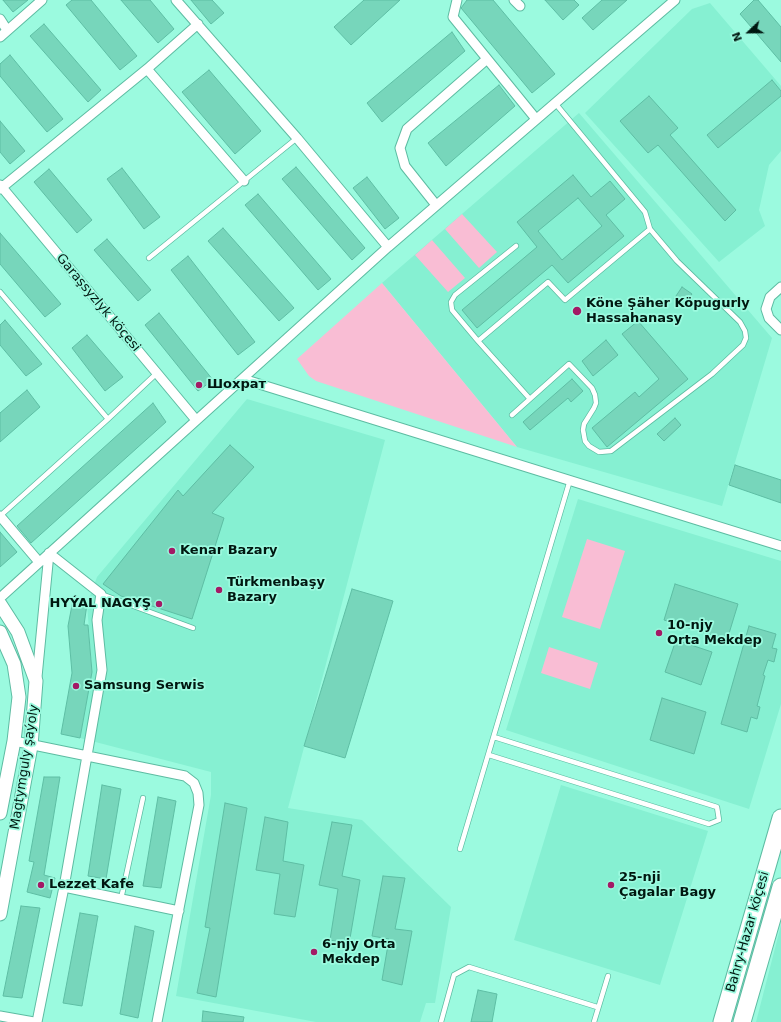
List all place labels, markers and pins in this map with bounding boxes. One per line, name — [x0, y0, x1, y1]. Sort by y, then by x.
place label: Köne Şäher Köpugurly Hassahanasy — [586, 296, 750, 327]
marker: Köne Şäher Köpugurly Hassahanasy — [571, 305, 583, 317]
place label: Шохрат — [207, 377, 266, 393]
marker: Шохрат — [194, 380, 204, 390]
place label: Kenar Bazary — [180, 543, 278, 559]
marker: Kenar Bazary — [167, 546, 177, 556]
place label: Türkmenbaşy Bazary — [227, 575, 325, 606]
marker: Türkmenbaşy Bazary — [214, 585, 224, 595]
place label: HYÝAL NAGYŞ — [50, 596, 151, 612]
marker: HYÝAL NAGYŞ — [154, 599, 164, 609]
place label: 10-njy Orta Mekdep — [667, 618, 762, 649]
marker: 10-njy Orta Mekdep — [654, 628, 664, 638]
place label: Samsung Serwis — [84, 678, 205, 694]
marker: Samsung Serwis — [71, 681, 81, 691]
place label: 25-nji Çagalar Bagy — [619, 870, 716, 901]
place label: Lezzet Kafe — [49, 877, 134, 893]
marker: Lezzet Kafe — [36, 880, 46, 890]
marker: 25-nji Çagalar Bagy — [606, 880, 616, 890]
place label: 6-njy Orta Mekdep — [322, 937, 396, 968]
marker: 6-njy Orta Mekdep — [309, 947, 319, 957]

